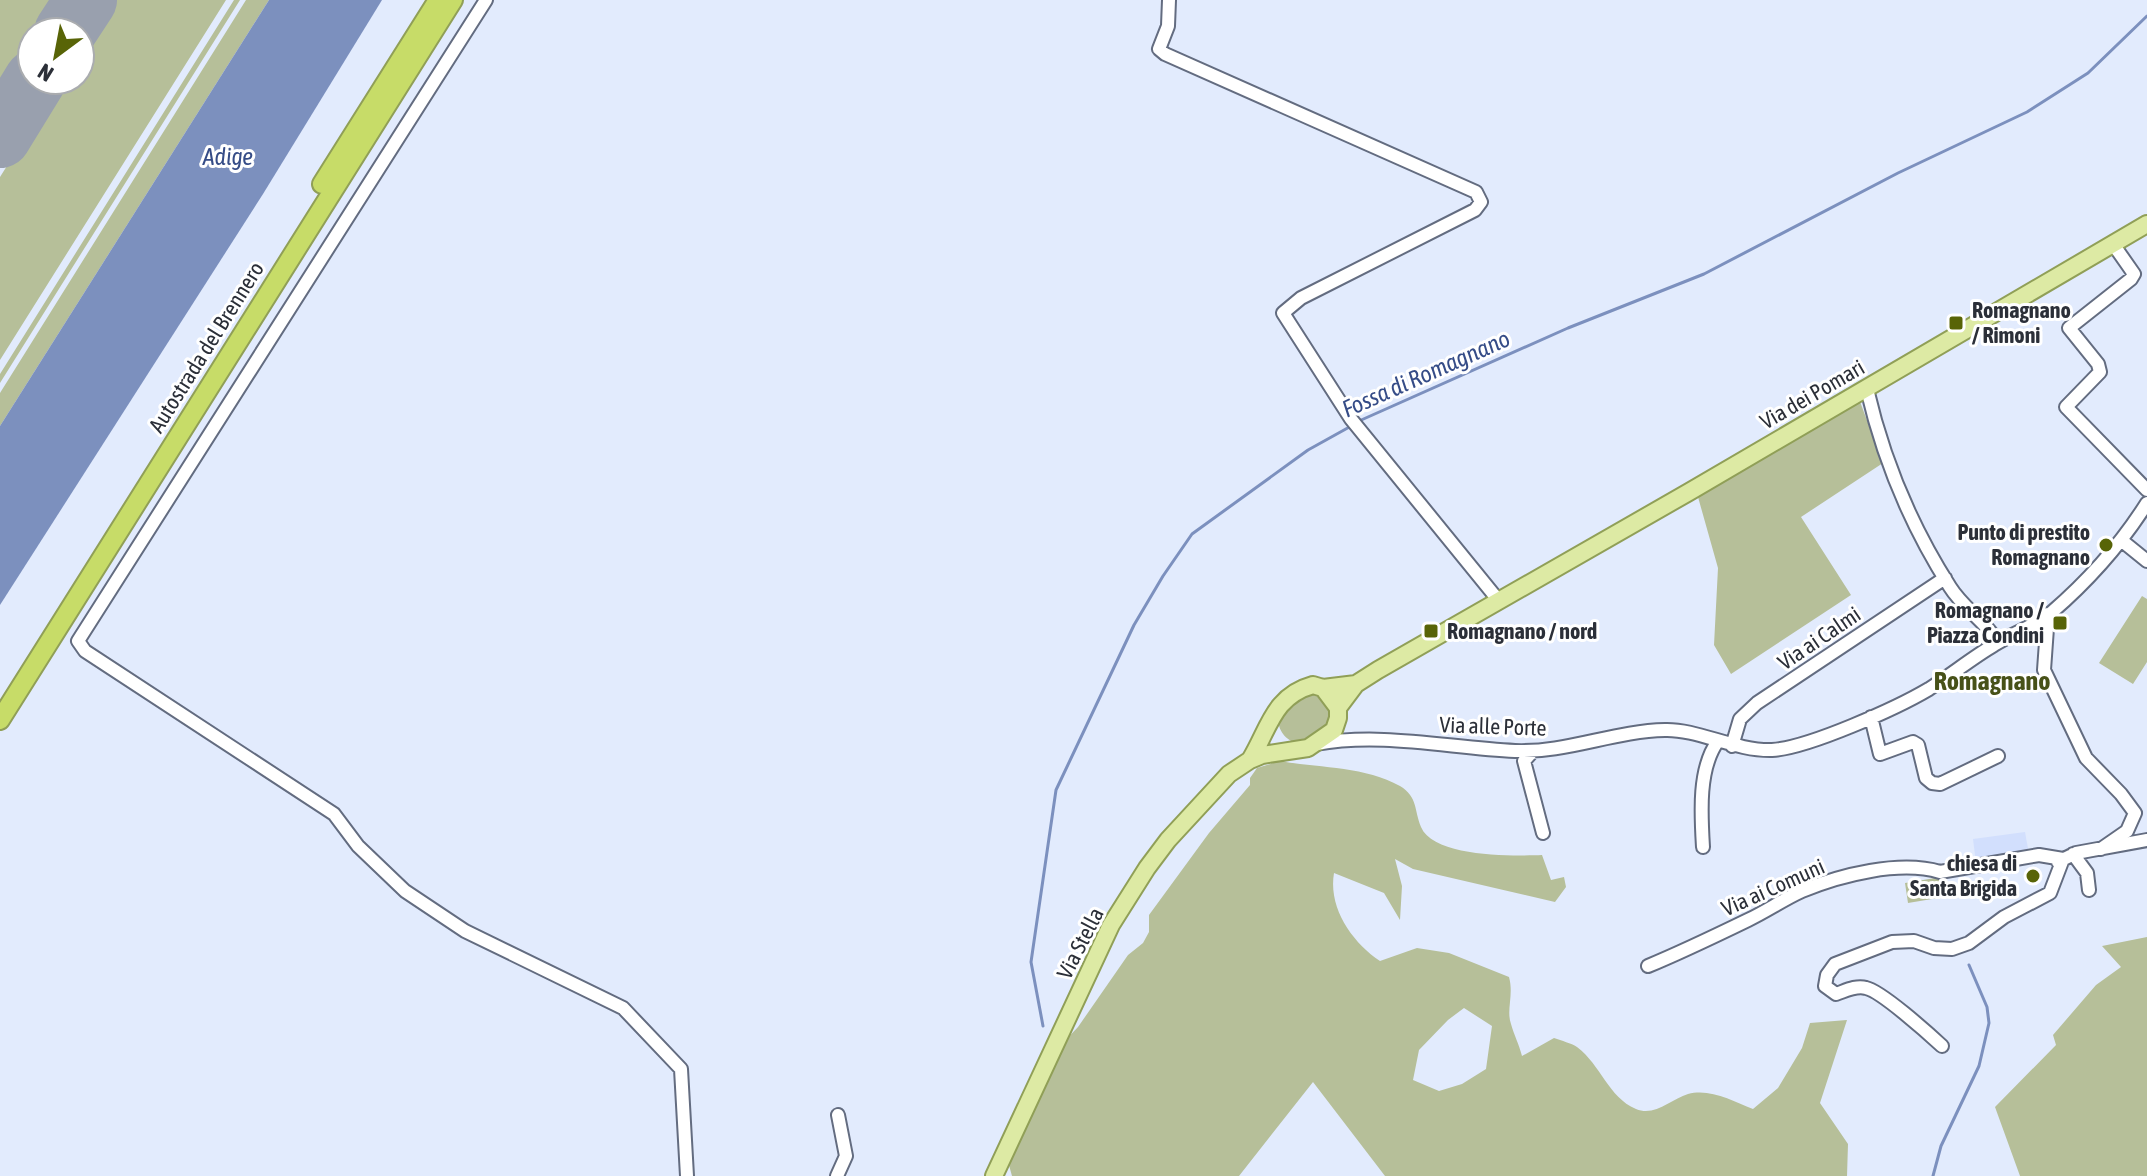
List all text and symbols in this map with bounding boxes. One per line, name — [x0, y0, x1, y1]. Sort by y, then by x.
north arrow — [16, 16, 96, 96]
text: N — [33, 58, 58, 87]
water label: Adige — [202, 143, 253, 170]
street label: Autostrada del Brennero — [143, 257, 269, 437]
place label: Romagnano / Rimoni — [1972, 297, 2071, 348]
marker: Romagnano / Rimoni — [1947, 314, 1965, 332]
water label: Fossa di Romagnano — [1338, 324, 1514, 423]
street label: Via dei Pomari — [1755, 354, 1869, 434]
place label: Punto di prestito Romagnano — [1957, 519, 2090, 570]
marker: Punto di prestito Romagnano — [2097, 536, 2115, 554]
place label: Romagnano / Piazza Condini — [1927, 597, 2045, 648]
street label: Via ai Calmi — [1773, 601, 1865, 675]
marker: Romagnano / Piazza Condini — [2051, 614, 2069, 632]
place label: Romagnano / nord — [1447, 618, 1597, 644]
marker: Romagnano / nord — [1422, 622, 1440, 640]
district label: Romagnano — [1934, 666, 2050, 696]
street label: Via alle Porte — [1439, 711, 1547, 741]
place label: chiesa di Santa Brigida — [1910, 850, 2017, 901]
street label: Via ai Comuni — [1718, 853, 1828, 921]
marker: chiesa di Santa Brigida — [2024, 867, 2042, 885]
street label: Via Stella — [1051, 903, 1109, 983]

